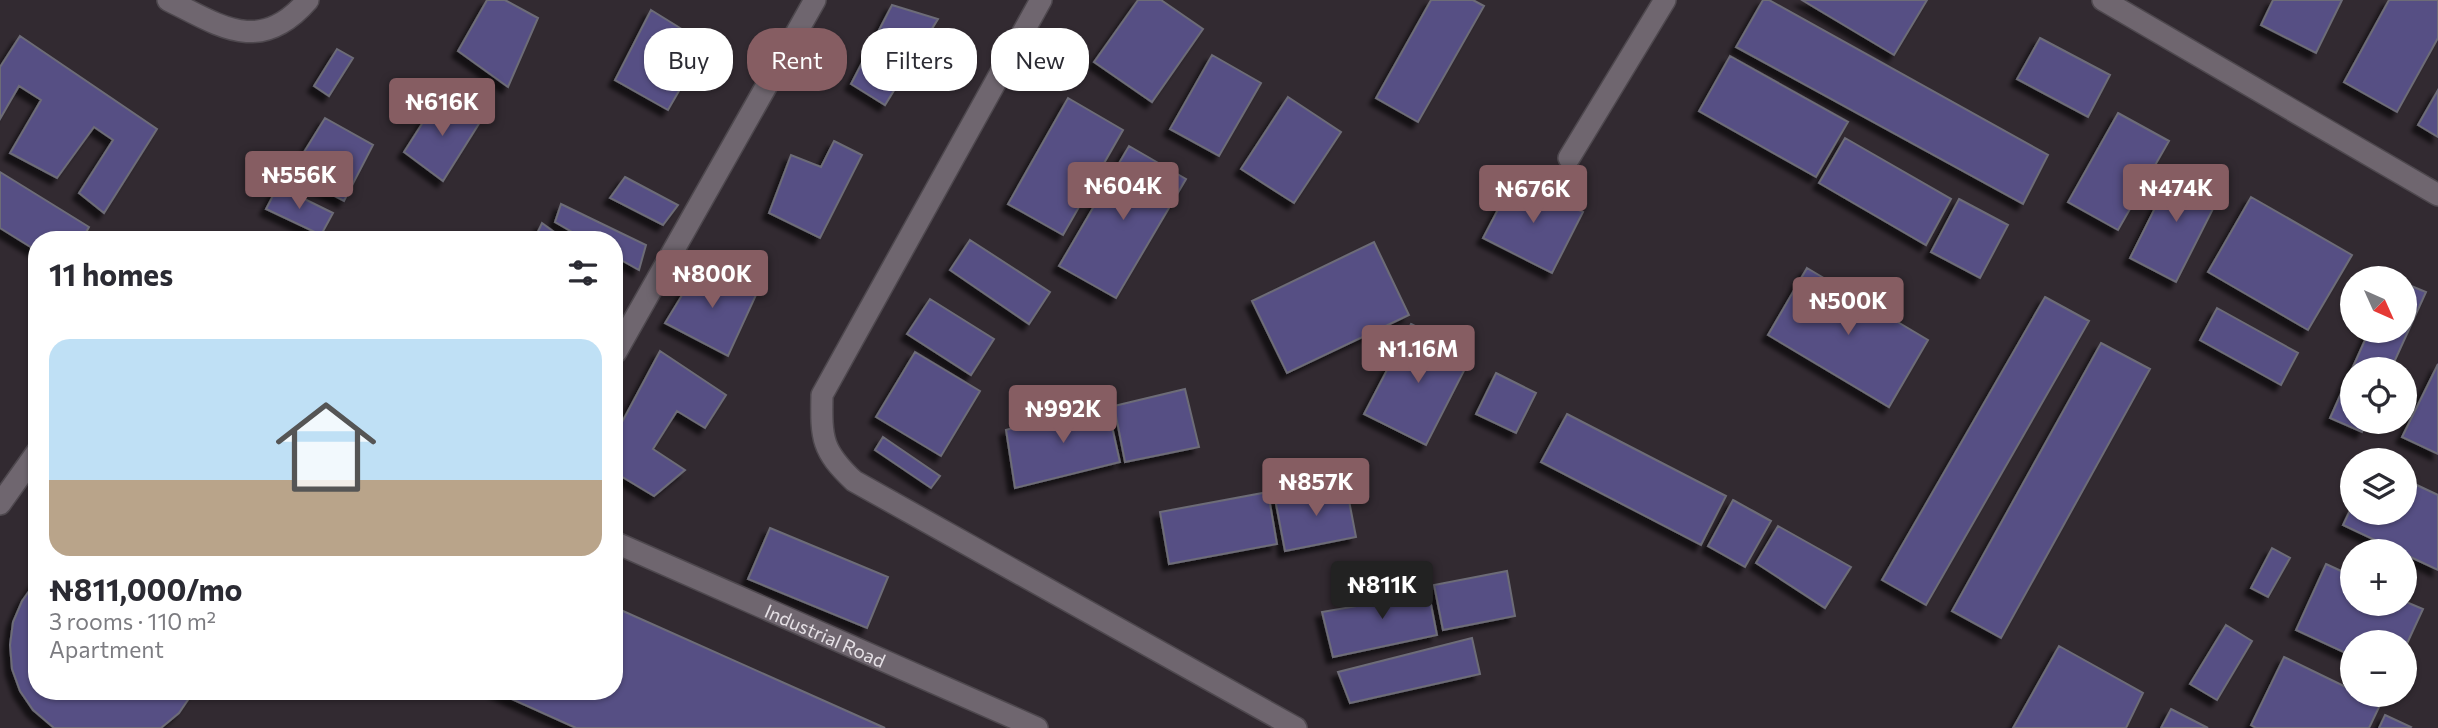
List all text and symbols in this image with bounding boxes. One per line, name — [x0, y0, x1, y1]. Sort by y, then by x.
chip: Buy — [644, 28, 733, 91]
chip: Rent — [747, 28, 847, 91]
chip: Filters — [861, 28, 977, 91]
chip: New — [991, 28, 1089, 91]
pin: ₦616K — [393, 78, 491, 138]
text: ₦616K — [405, 87, 479, 115]
pin: ₦556K — [250, 152, 348, 211]
text: ₦556K — [261, 160, 337, 188]
pin: ₦604K — [1074, 162, 1172, 222]
pin: ₦474K — [2127, 164, 2225, 224]
pin: ₦676K — [1484, 166, 1582, 225]
text: ₦604K — [1084, 171, 1162, 199]
text: ₦474K — [2139, 173, 2213, 201]
text: ₦676K — [1495, 174, 1571, 202]
pin: ₦800K — [663, 250, 761, 310]
icon: filters — [564, 254, 602, 292]
text: 11 homes — [49, 255, 173, 292]
text: ₦800K — [672, 259, 752, 287]
north arrow — [2340, 266, 2417, 343]
map controls — [2340, 266, 2417, 707]
pin: ₦500K — [1799, 278, 1897, 337]
text: ₦500K — [1809, 286, 1887, 314]
pin: ₦1.16M — [1361, 326, 1475, 385]
text: ₦1.16M — [1378, 334, 1458, 362]
button: locate — [2340, 357, 2417, 434]
icon: home — [263, 384, 389, 510]
pin: ₦992K — [1014, 386, 1112, 445]
text: ₦992K — [1025, 394, 1101, 422]
button: layers — [2340, 448, 2417, 525]
pin: ₦857K — [1267, 458, 1365, 518]
text: ₦857K — [1278, 467, 1354, 495]
button: + — [2340, 539, 2417, 616]
pin: ₦811K — [1333, 562, 1431, 621]
text: ₦811,000/mo — [49, 570, 243, 607]
text: ₦811K — [1347, 570, 1417, 598]
street label: Industrial Road — [762, 598, 889, 672]
text: 3 rooms · 110 m² — [49, 607, 216, 635]
button: − — [2340, 630, 2417, 707]
text: Apartment — [49, 635, 164, 663]

